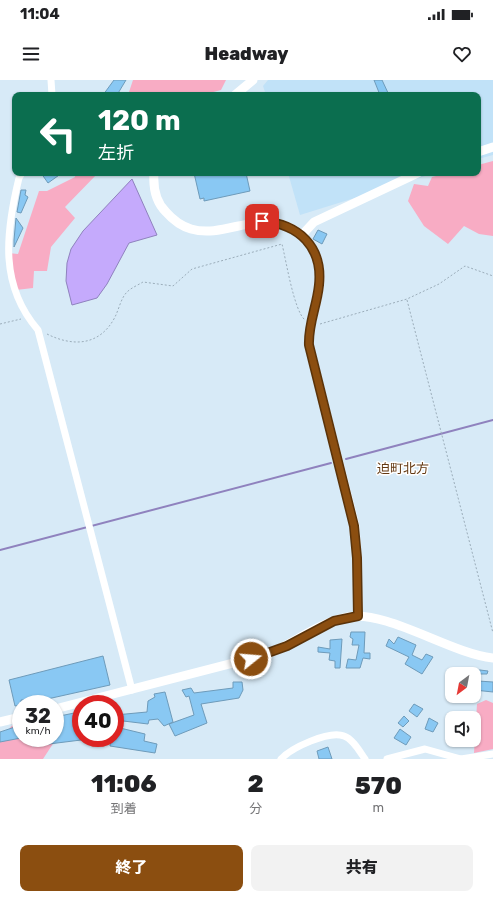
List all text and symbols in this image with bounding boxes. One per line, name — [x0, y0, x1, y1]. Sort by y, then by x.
text: 11:04 — [20, 5, 60, 23]
icon: menu — [20, 43, 42, 65]
text: Headway — [205, 43, 288, 65]
icon: heart — [451, 43, 473, 65]
text: 120 m — [98, 104, 181, 137]
icon: left — [32, 108, 84, 160]
text: 左折 — [98, 142, 134, 164]
pin — [245, 204, 279, 238]
icon: arrive — [251, 210, 273, 232]
district label: 迫町北方 — [377, 461, 429, 476]
position arrow — [230, 638, 272, 680]
north arrow — [445, 667, 481, 703]
map controls — [445, 667, 481, 747]
speed limit sign: 40 — [72, 695, 124, 747]
text: 32 — [25, 704, 51, 728]
button: sound — [445, 711, 481, 747]
text: km/h — [26, 725, 50, 737]
text: 11:06 — [91, 770, 157, 798]
text: 2 — [248, 770, 264, 798]
text: 570 — [355, 772, 402, 800]
text: m — [373, 800, 384, 815]
text: 到着 — [111, 801, 137, 816]
text: 分 — [249, 801, 262, 816]
button: 終了 — [20, 845, 243, 891]
button: 共有 — [251, 845, 473, 891]

